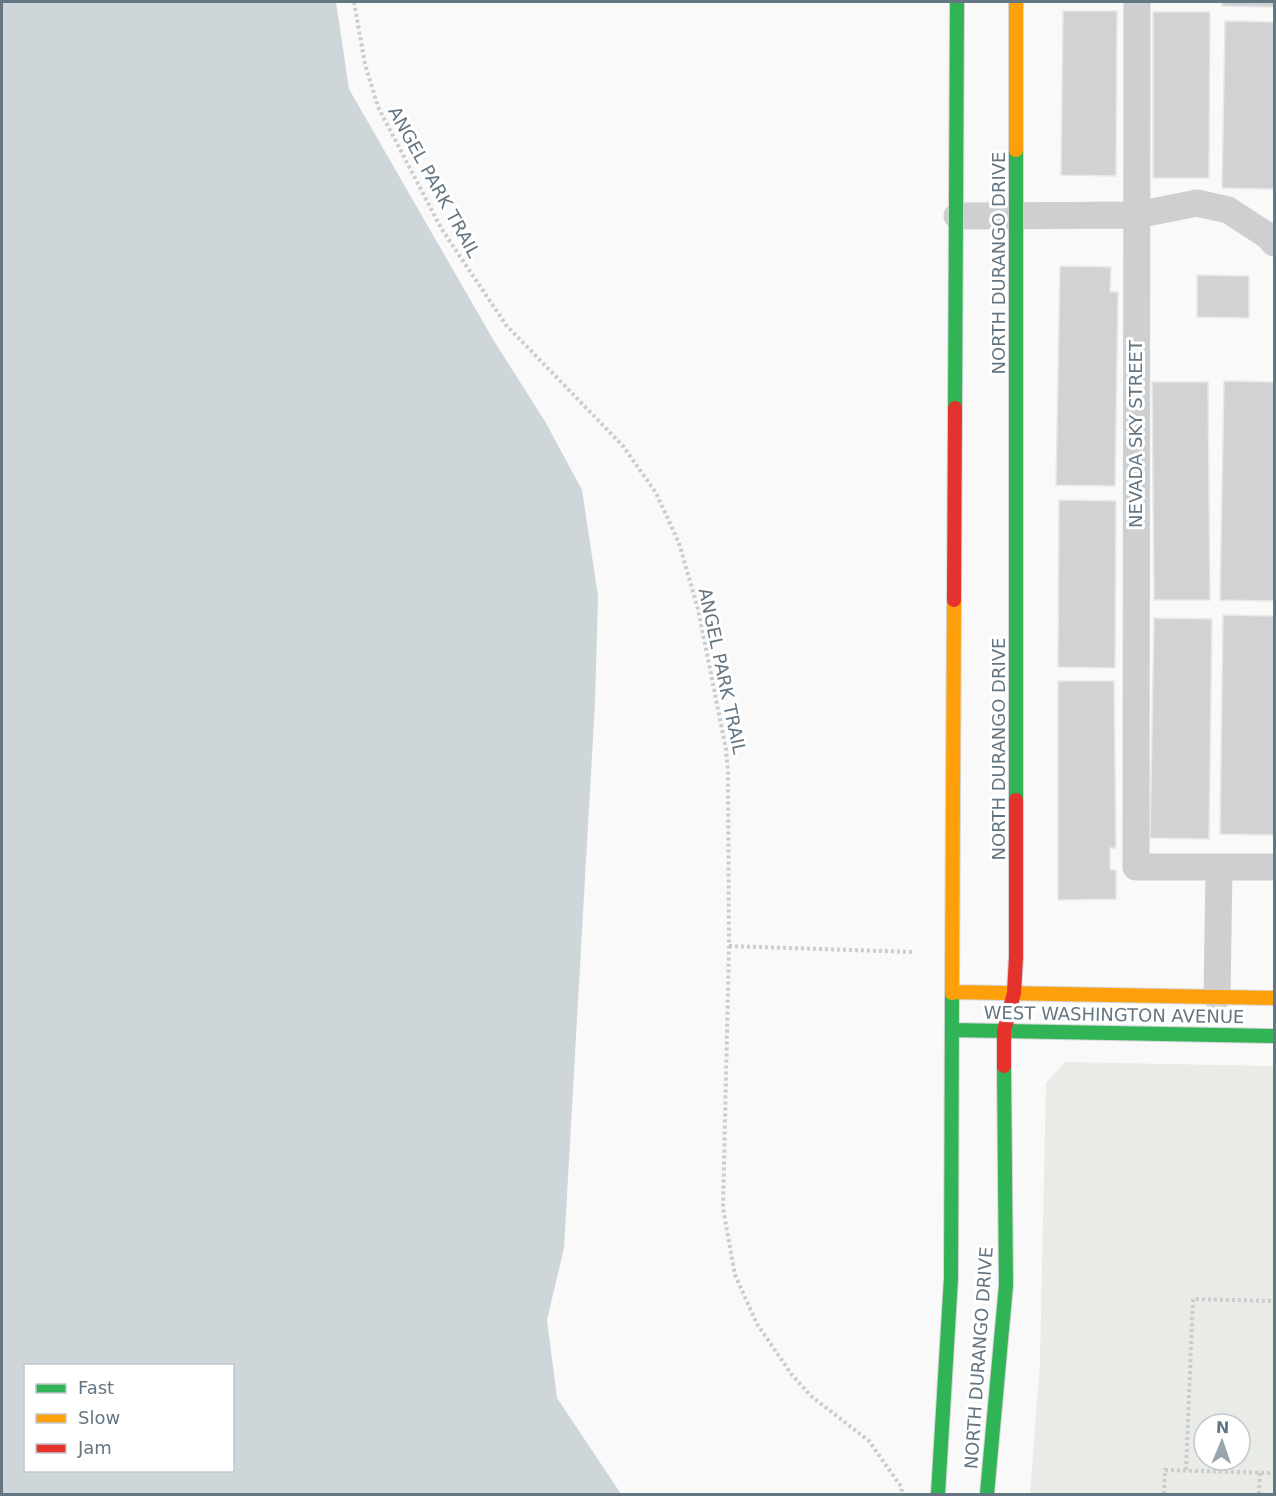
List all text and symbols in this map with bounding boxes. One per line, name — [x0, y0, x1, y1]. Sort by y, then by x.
street label: ANGEL PARK TRAIL — [384, 103, 485, 261]
street label: NORTH DURANGO DRIVE — [988, 152, 1009, 374]
street label: NEVADA SKY STREET — [1125, 339, 1146, 528]
street label: ANGEL PARK TRAIL — [695, 586, 750, 756]
street label: NORTH DURANGO DRIVE — [988, 638, 1009, 860]
street label: WEST WASHINGTON AVENUE — [983, 1002, 1245, 1027]
street label: NORTH DURANGO DRIVE — [960, 1246, 997, 1470]
legend — [24, 1364, 234, 1472]
text: Fast — [78, 1377, 114, 1398]
text: Slow — [78, 1407, 120, 1428]
north arrow — [1192, 1412, 1252, 1472]
text: N — [1215, 1418, 1230, 1437]
text: Jam — [77, 1437, 112, 1458]

